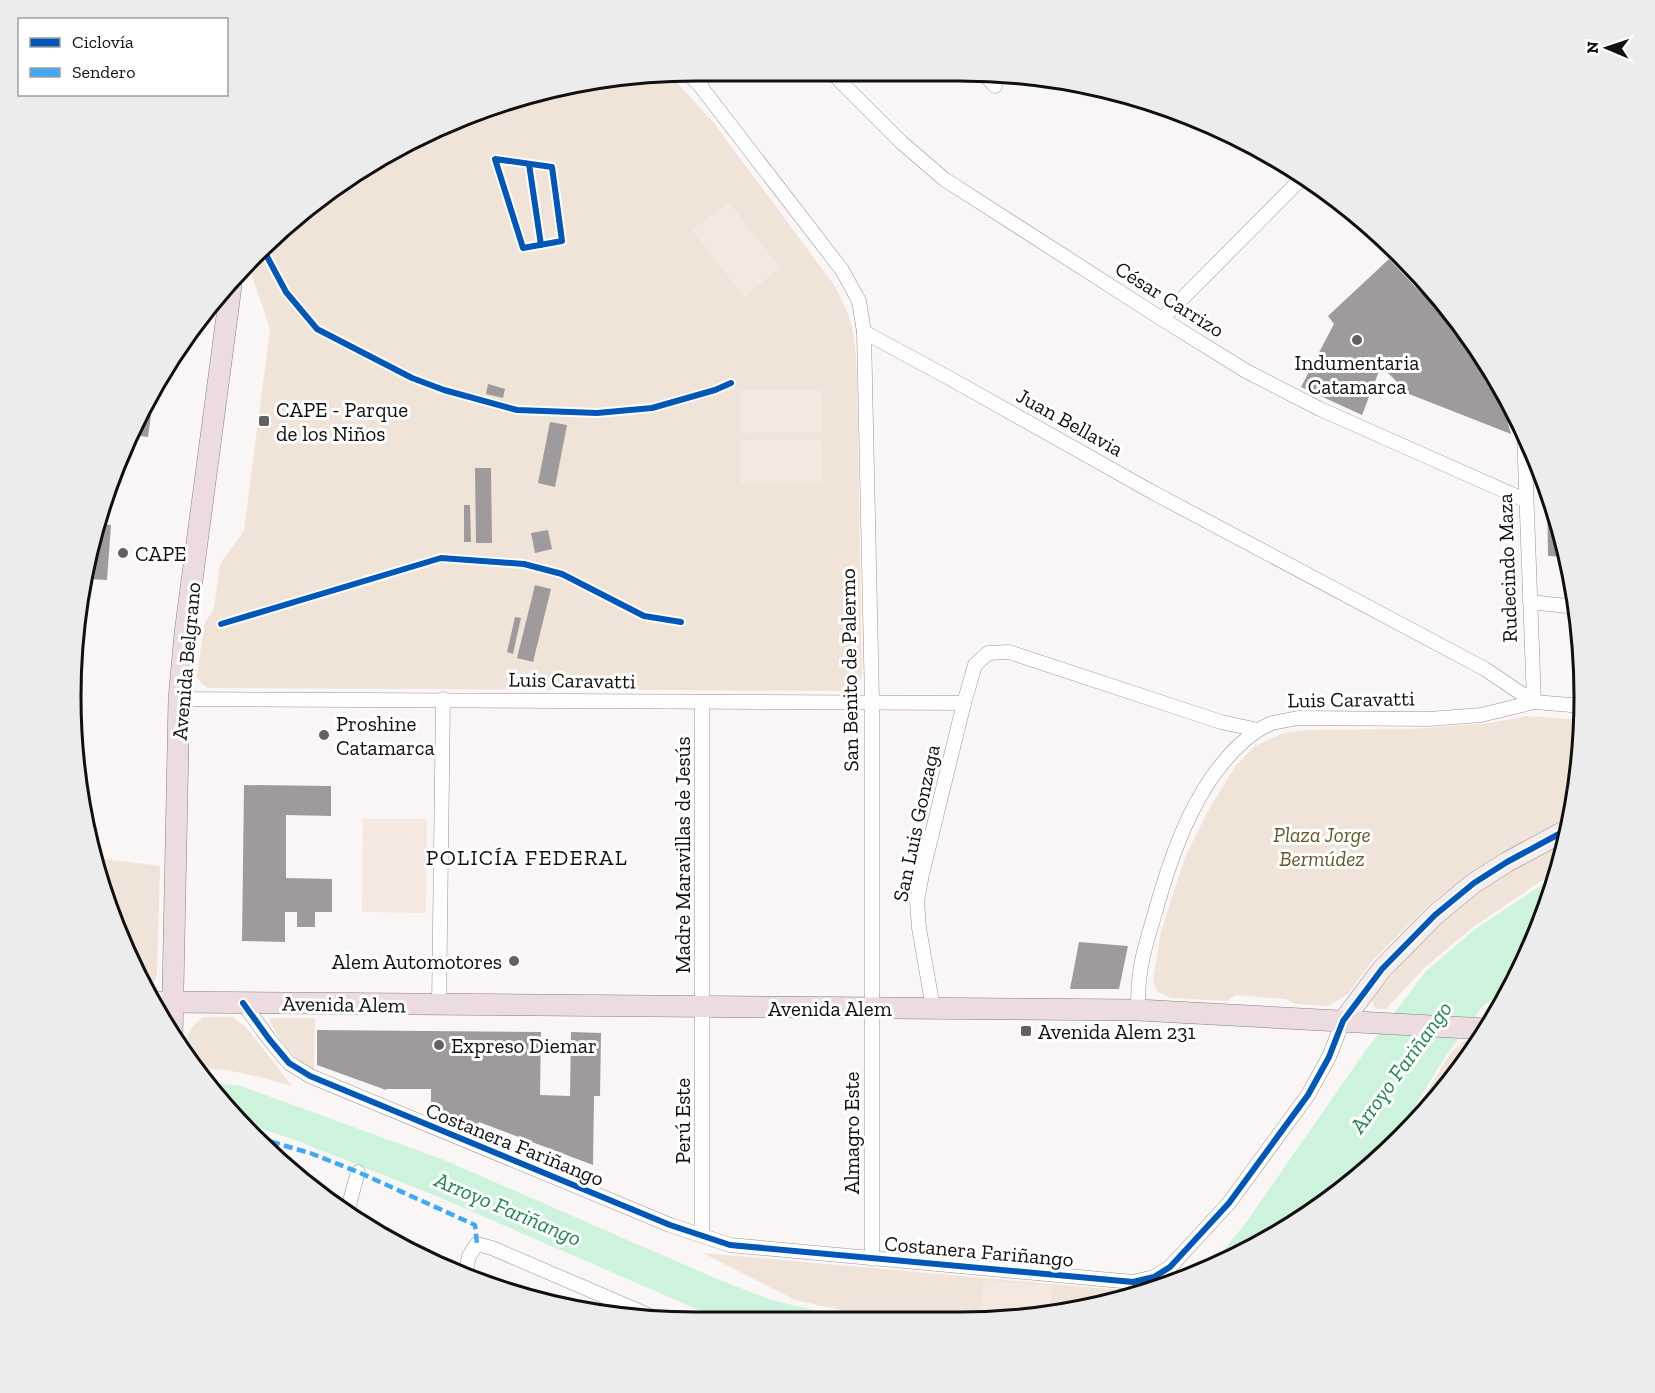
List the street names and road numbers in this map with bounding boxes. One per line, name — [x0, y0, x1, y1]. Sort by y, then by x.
street label: César Carrizo — [1111, 256, 1229, 342]
street label: Juan Bellavia — [1012, 382, 1128, 462]
street label: Rudecindo Maza — [1492, 493, 1522, 643]
street label: San Benito de Palermo — [835, 568, 863, 772]
street label: Avenida Belgrano — [167, 581, 205, 741]
street label: Luis Caravatti — [508, 666, 636, 694]
street label: Luis Caravatti — [1287, 685, 1415, 713]
street label: Madre Maravillas de Jesús — [670, 736, 695, 974]
street label: San Luis Gonzaga — [887, 742, 945, 904]
street label: Avenida Alem — [282, 990, 406, 1018]
street label: Avenida Alem — [768, 996, 892, 1021]
street label: Almagro Este — [839, 1072, 864, 1194]
street label: Perú Este — [670, 1078, 695, 1164]
street label: Costanera Fariñango — [422, 1097, 608, 1191]
street label: Costanera Fariñango — [883, 1230, 1075, 1272]

